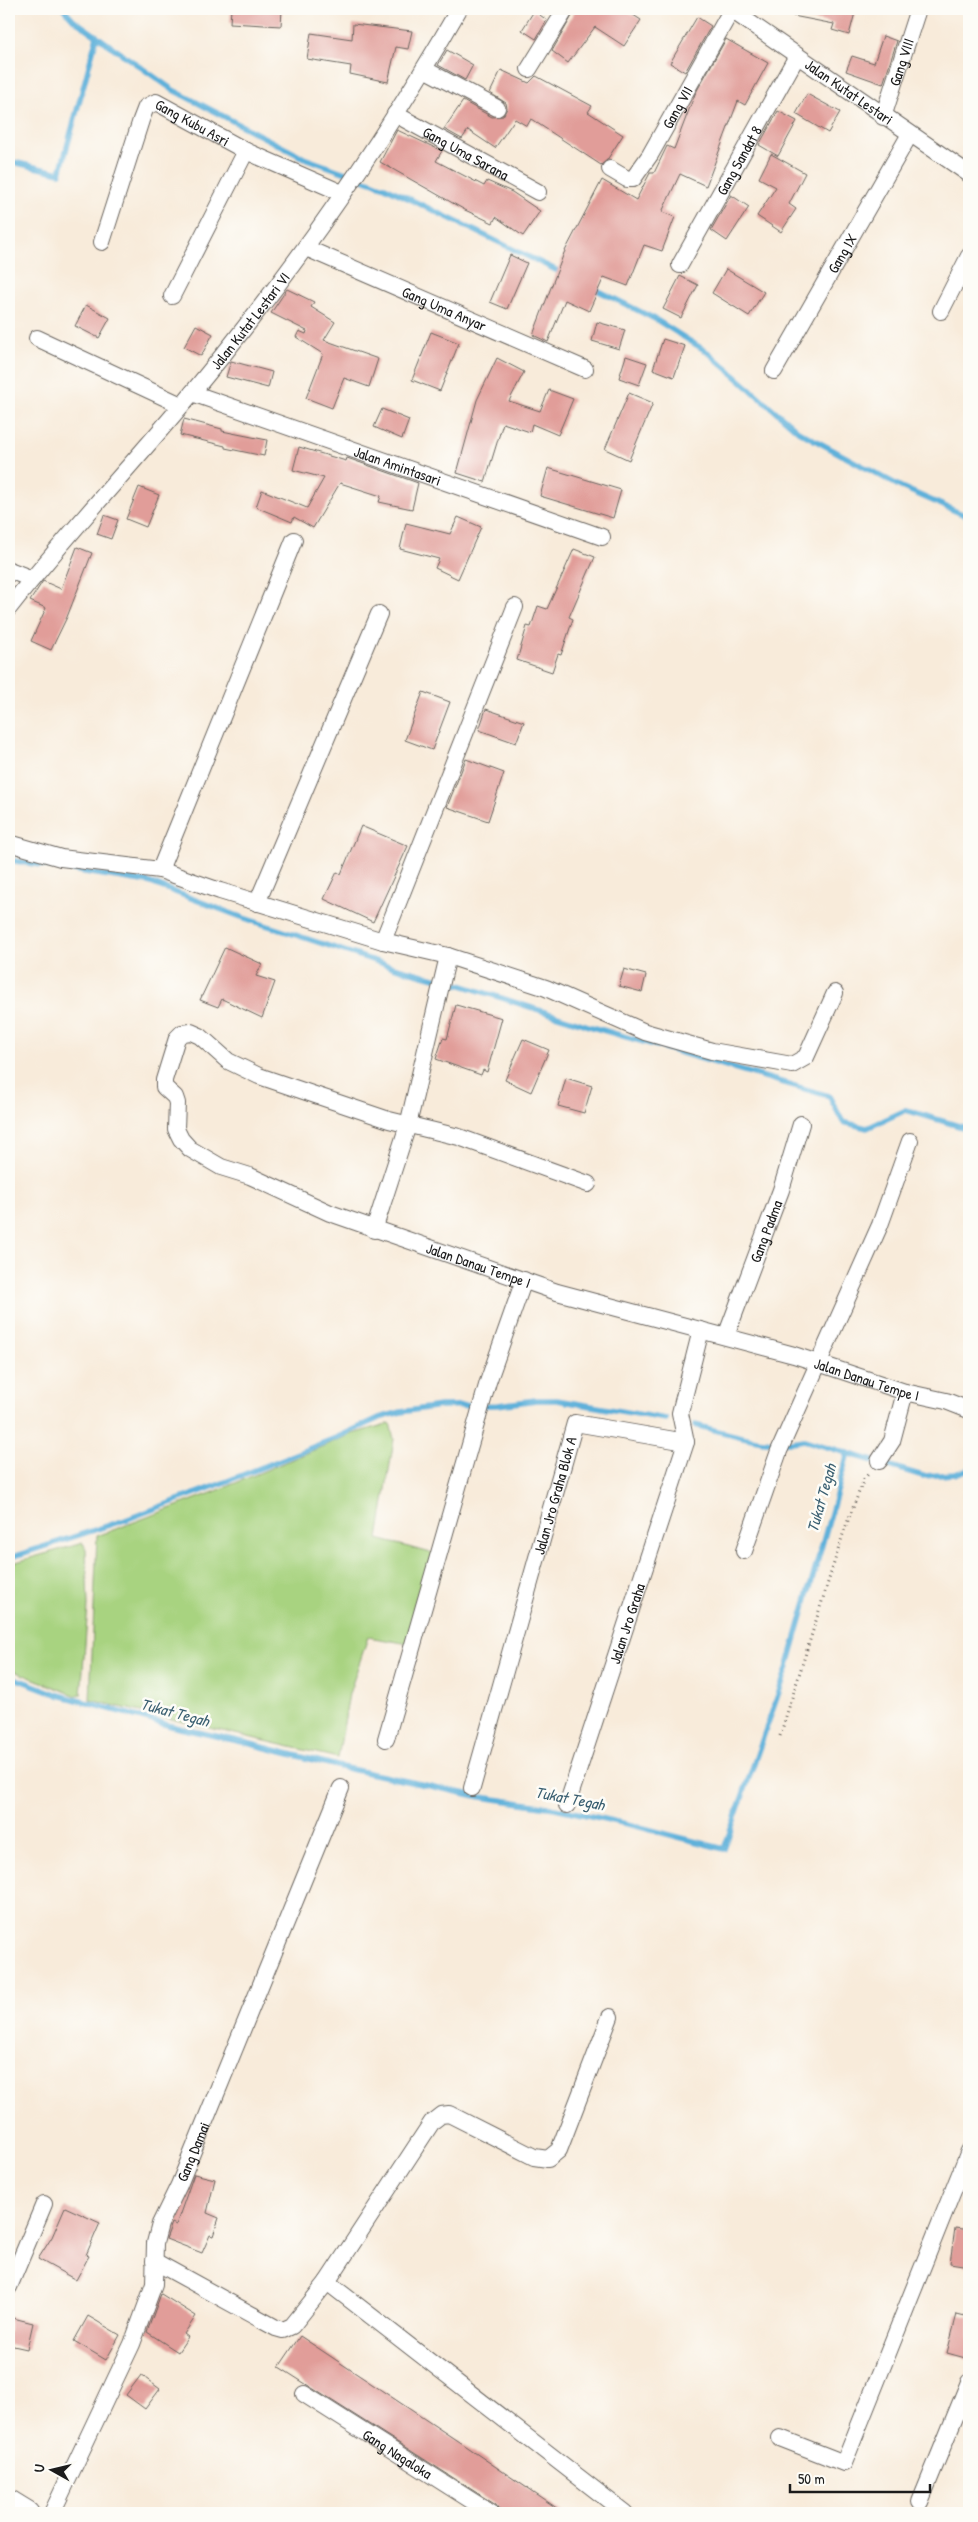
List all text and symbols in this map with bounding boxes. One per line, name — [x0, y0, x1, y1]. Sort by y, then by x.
street label: Gang VIII — [883, 35, 918, 88]
street label: Jalan Kutat Lestari — [801, 54, 898, 129]
street label: Gang VII — [657, 82, 697, 132]
street label: Gang Kubu Asri — [152, 93, 234, 151]
street label: Gang Uma Sarana — [419, 121, 513, 185]
street label: Gang Sandat 8 — [711, 122, 766, 199]
street label: Gang IX — [822, 229, 861, 277]
street label: Jalan Kutat Lestari VI — [205, 268, 294, 374]
street label: Gang Uma Anyar — [399, 281, 490, 336]
street label: Jalan Amintasari — [351, 440, 444, 490]
street label: Gang Padma — [744, 1197, 787, 1265]
street label: Jalan Danau Tempe I — [423, 1237, 534, 1293]
street label: Jalan Danau Tempe I — [812, 1352, 921, 1405]
street label: Jalan Jro Graha Blok A — [528, 1433, 581, 1557]
water label: Tukat Tegah — [801, 1460, 842, 1535]
street label: Jalan Jro Graha — [604, 1580, 650, 1666]
water label: Tukat Tegah — [138, 1692, 213, 1732]
water label: Tukat Tegah — [534, 1781, 608, 1816]
street label: Gang Damai — [171, 2119, 214, 2185]
street label: Gang Nagaloka — [359, 2424, 437, 2484]
north arrow — [28, 2444, 78, 2494]
scale bar — [790, 2462, 930, 2494]
text: U — [29, 2463, 49, 2473]
text: 50 m — [798, 2468, 825, 2489]

